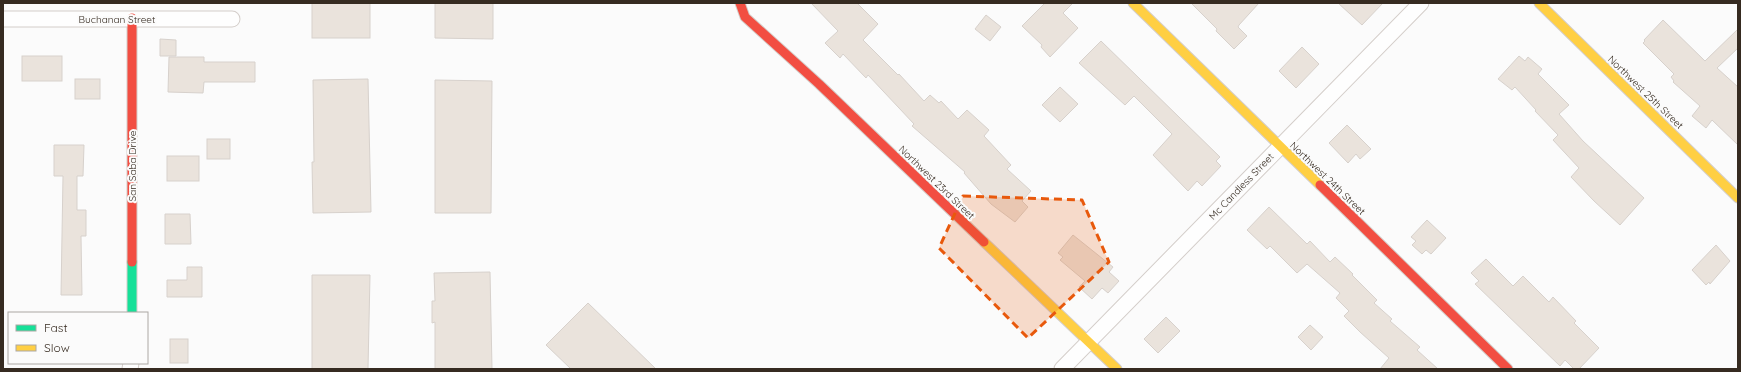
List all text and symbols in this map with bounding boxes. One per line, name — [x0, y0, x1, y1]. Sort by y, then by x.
street label: Buchanan Street — [79, 13, 156, 26]
street label: Northwest 25th Street — [1605, 53, 1687, 132]
street label: San Saba Drive — [126, 130, 139, 201]
street label: Northwest 24th Street — [1287, 139, 1369, 218]
street label: Northwest 23rd Street — [896, 143, 978, 222]
street label: Mc Candless Street — [1206, 150, 1277, 222]
legend — [8, 312, 148, 364]
text: Fast — [44, 320, 68, 335]
text: Slow — [44, 340, 70, 355]

